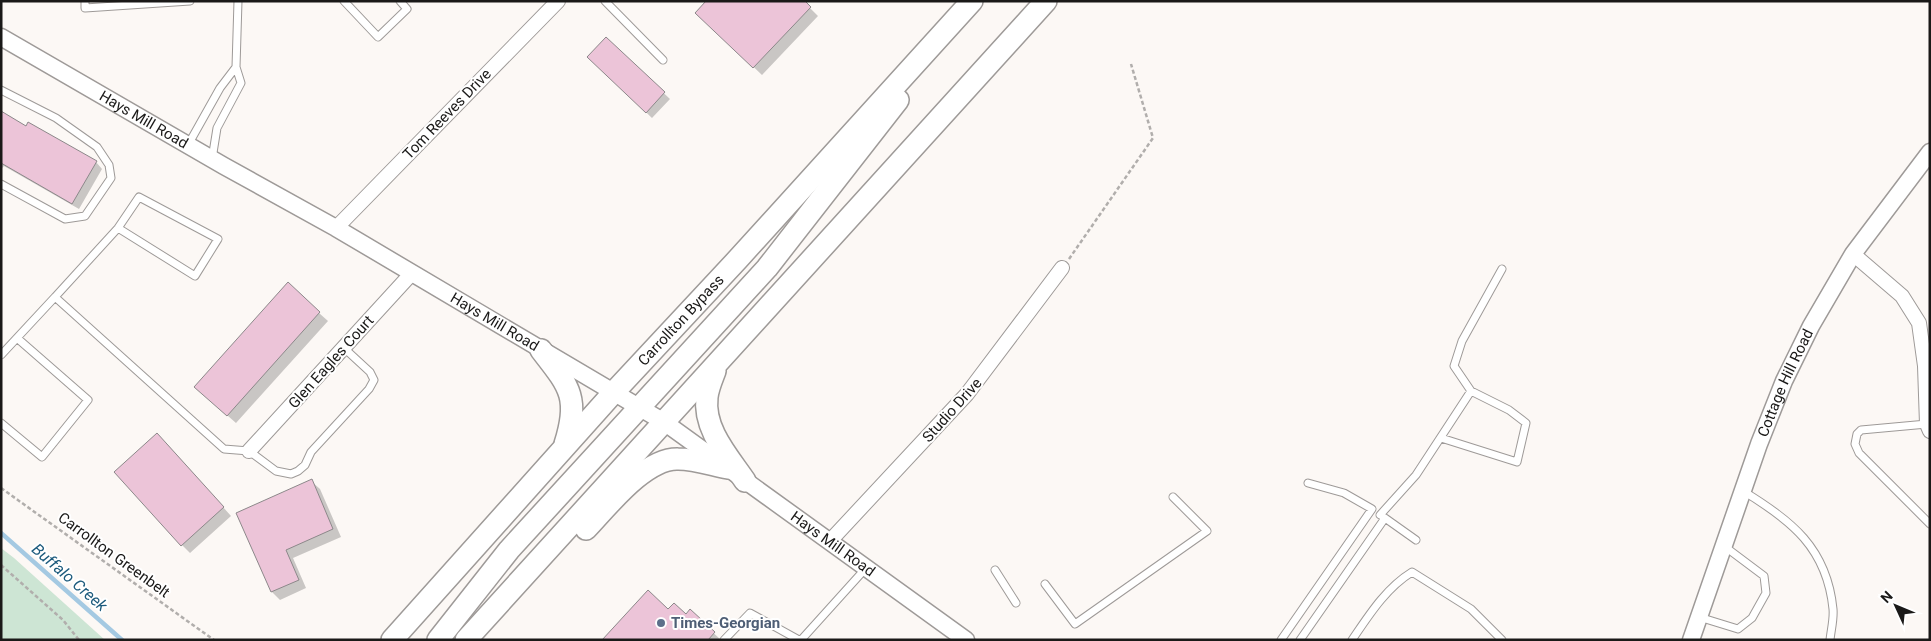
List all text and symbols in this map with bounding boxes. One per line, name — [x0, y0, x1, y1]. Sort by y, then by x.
street label: Tom Reeves Drive — [399, 65, 495, 163]
street label: Hays Mill Road — [96, 87, 191, 152]
street label: Carrollton Bypass — [634, 271, 728, 369]
street label: Hays Mill Road — [447, 289, 542, 355]
street label: Glen Eagles Court — [285, 312, 378, 412]
street label: Cottage Hill Road — [1754, 326, 1817, 440]
street label: Studio Drive — [918, 374, 986, 446]
street label: Hays Mill Road — [787, 507, 879, 580]
street label: Carrollton Greenbelt — [55, 509, 173, 602]
water label: Buffalo Creek — [28, 540, 112, 616]
north arrow — [1871, 581, 1921, 631]
text: N — [1877, 588, 1896, 606]
place label: Times-Georgian — [671, 614, 780, 632]
marker: Times-Georgian — [655, 617, 667, 629]

